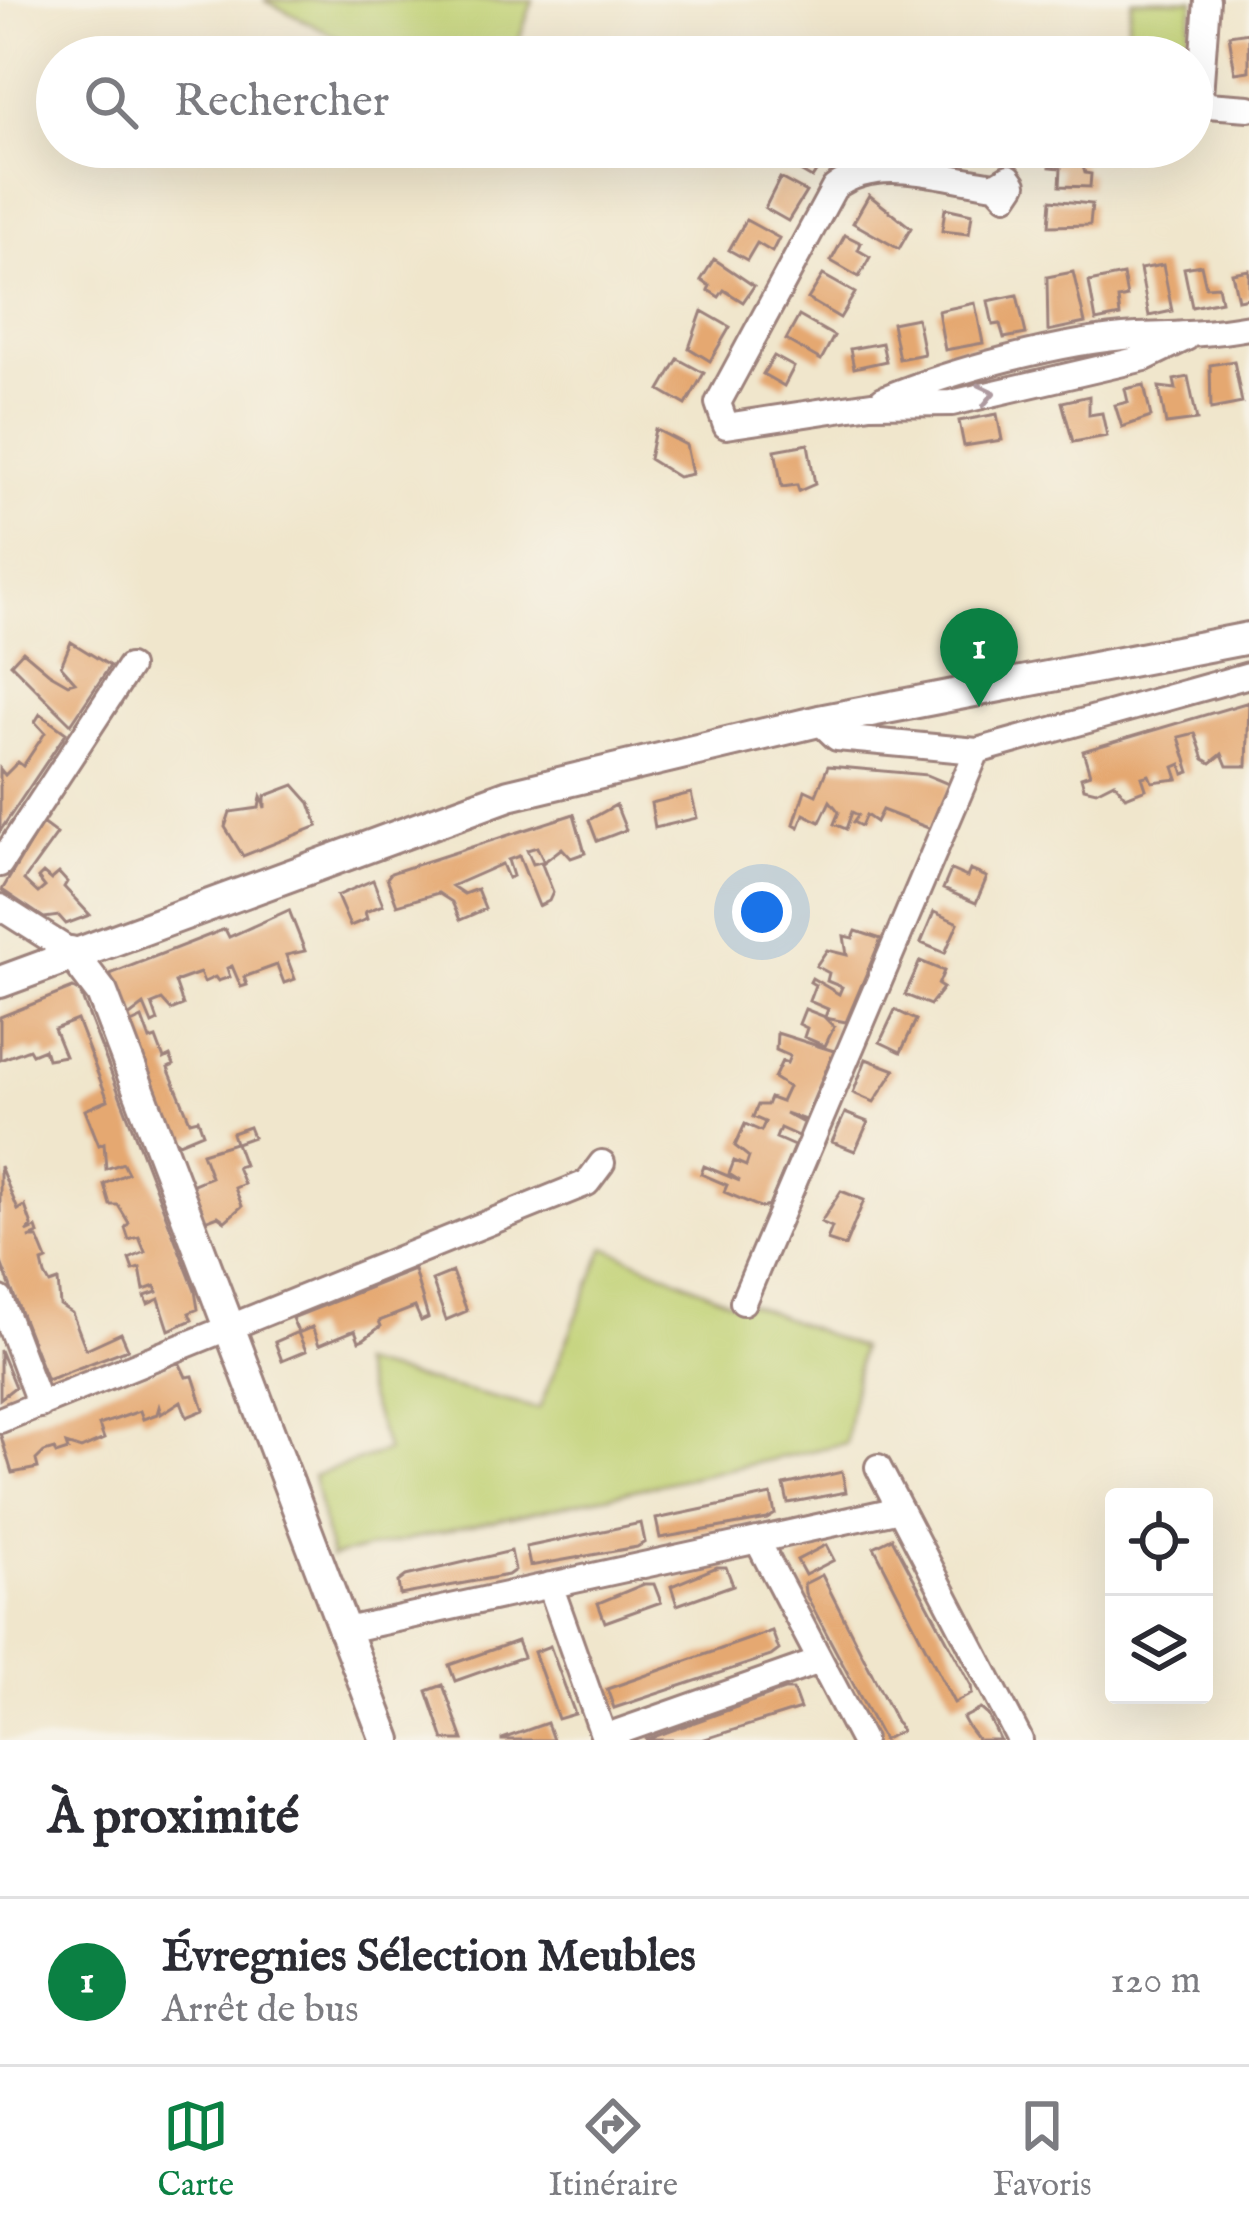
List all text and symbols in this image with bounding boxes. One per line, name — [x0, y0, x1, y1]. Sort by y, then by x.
search box — [36, 36, 1213, 168]
icon: search — [78, 69, 144, 135]
text: Rechercher — [174, 74, 389, 131]
one-way arrow — [976, 383, 997, 408]
pin: 1 — [940, 608, 1018, 707]
your location — [732, 882, 792, 942]
map controls — [1105, 1488, 1213, 1704]
button: locate — [1105, 1488, 1213, 1596]
button: layers — [1105, 1596, 1213, 1704]
text: À proximité — [48, 1786, 299, 1851]
text: Évregnies Sélection Meubles — [162, 1929, 696, 1986]
text: 1 — [80, 1957, 94, 2006]
text: 120 m — [1110, 1957, 1201, 2006]
text: Arrêt de bus — [162, 1986, 359, 2035]
tab: Carte — [157, 2093, 234, 2207]
tab: Itinéraire — [549, 2093, 678, 2207]
tab: Favoris — [993, 2093, 1092, 2207]

